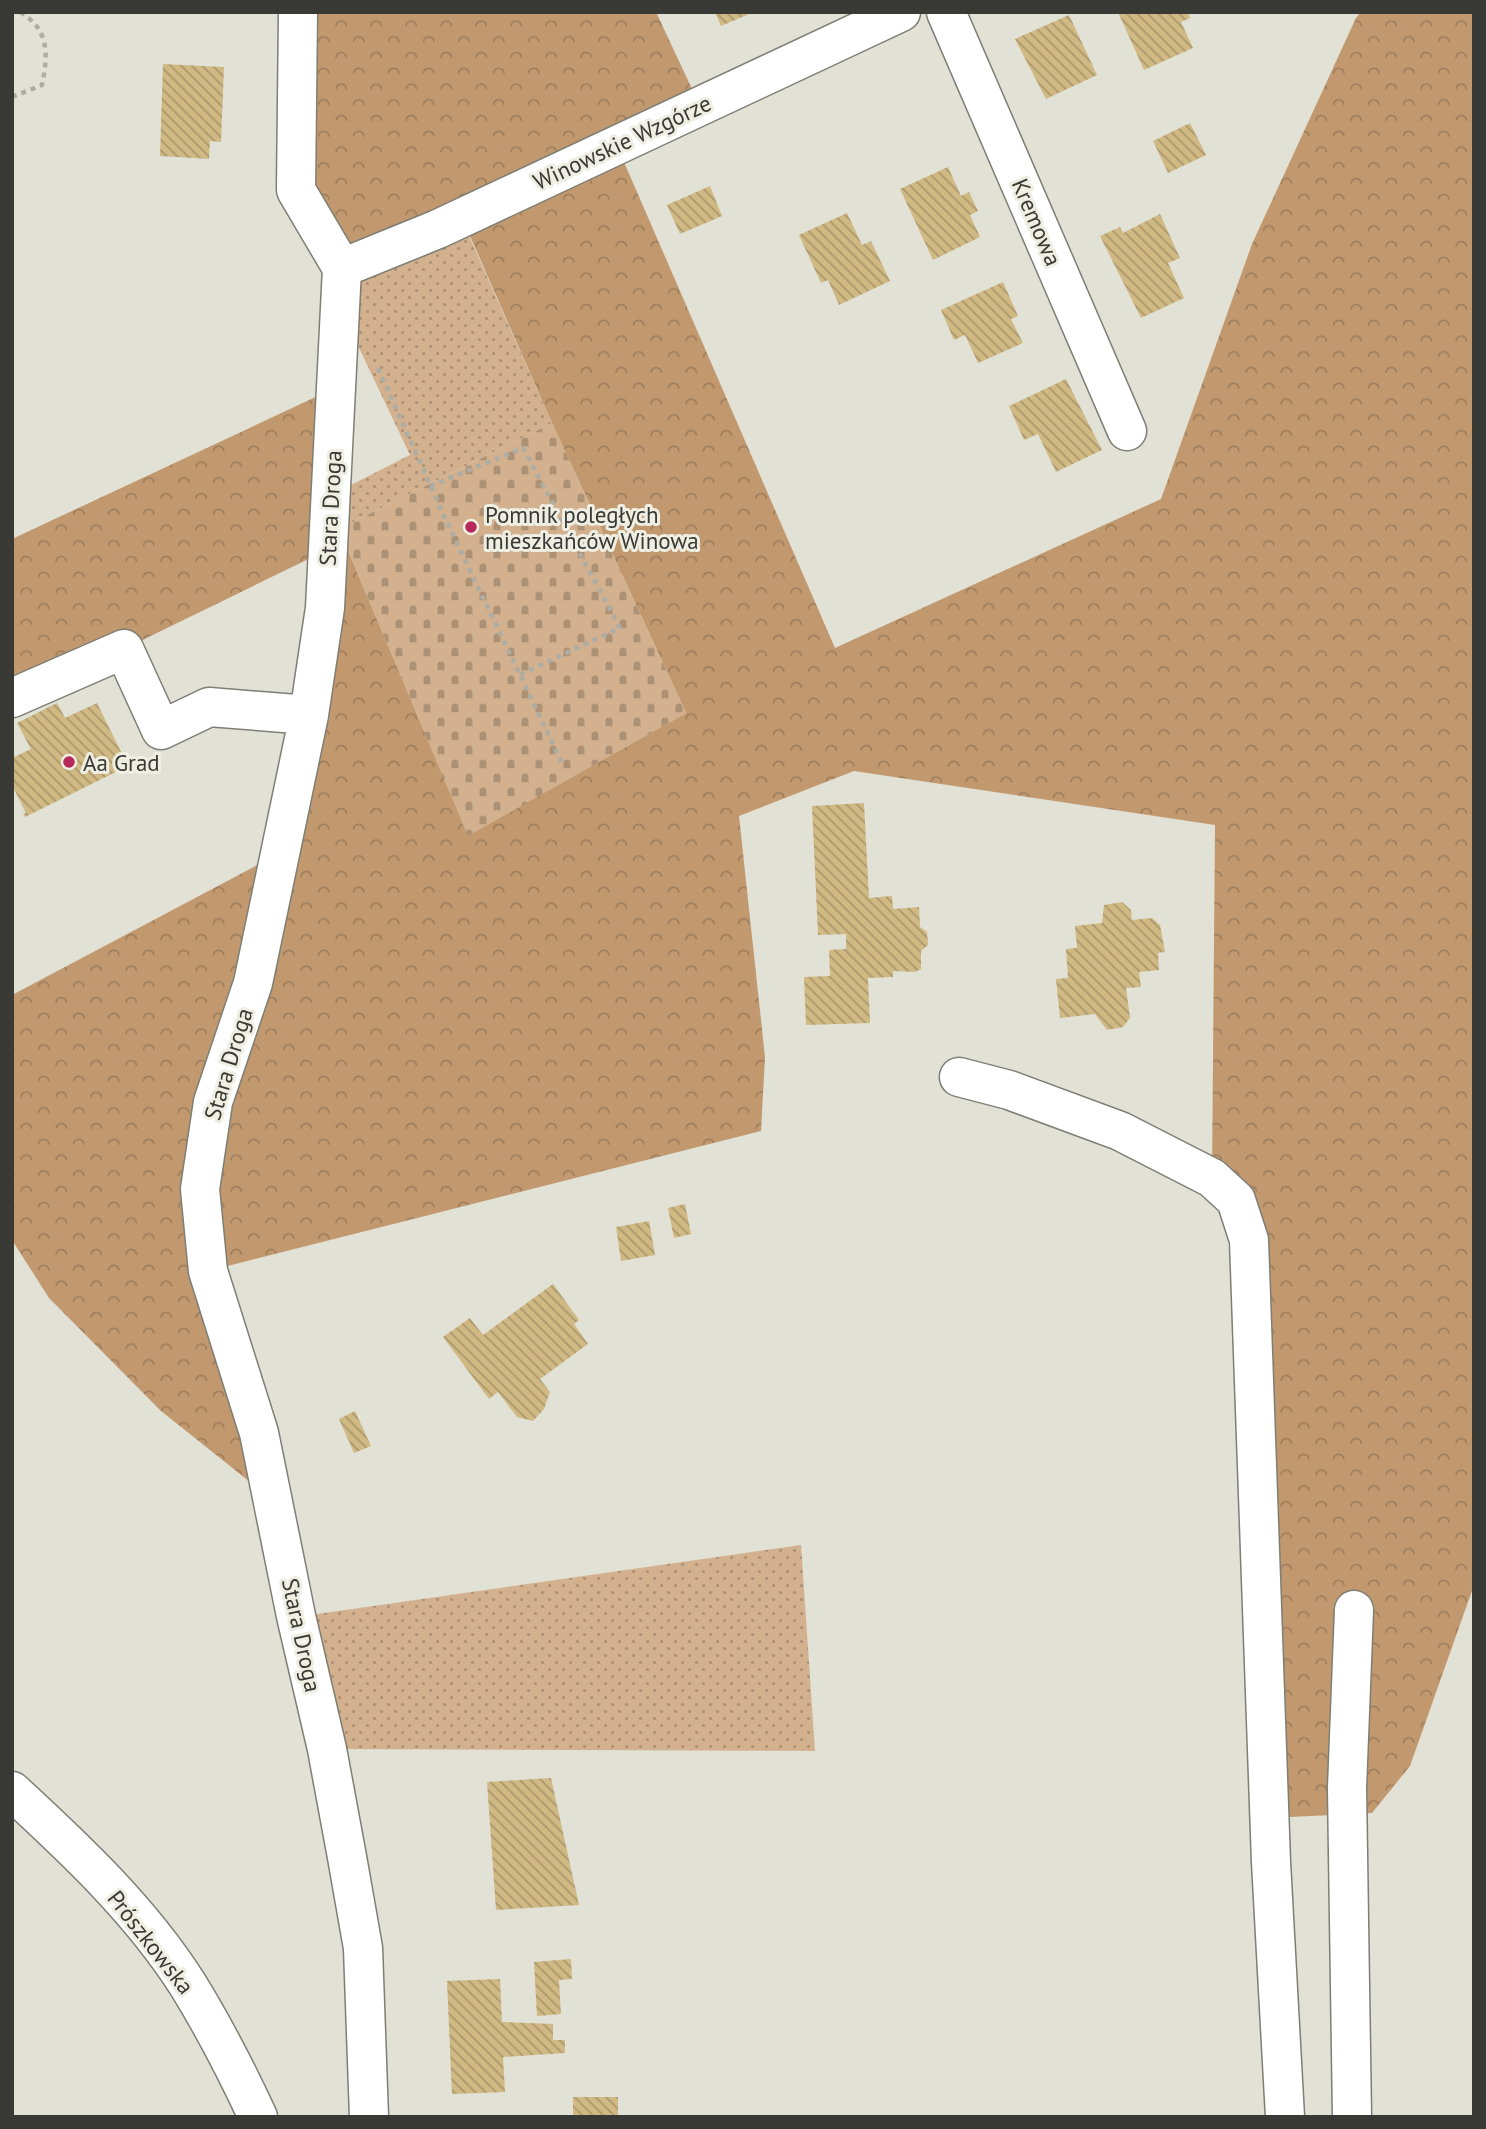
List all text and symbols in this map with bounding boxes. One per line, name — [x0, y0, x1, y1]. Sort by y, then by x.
street label: Winowskie Wzgórze — [528, 88, 716, 196]
street label: Kremowa — [1006, 174, 1068, 270]
street label: Stara Droga — [312, 449, 348, 567]
place label: Pomnik poległych mieszkańców Winowa — [485, 500, 699, 555]
marker: Pomnik poległych mieszkańców Winowa — [463, 519, 479, 535]
place label: Aa Grad — [83, 748, 160, 777]
marker: Aa Grad — [61, 754, 77, 770]
street label: Stara Droga — [197, 1004, 259, 1124]
street label: Stara Droga — [276, 1575, 328, 1695]
street label: Prószkowska — [101, 1884, 201, 2000]

